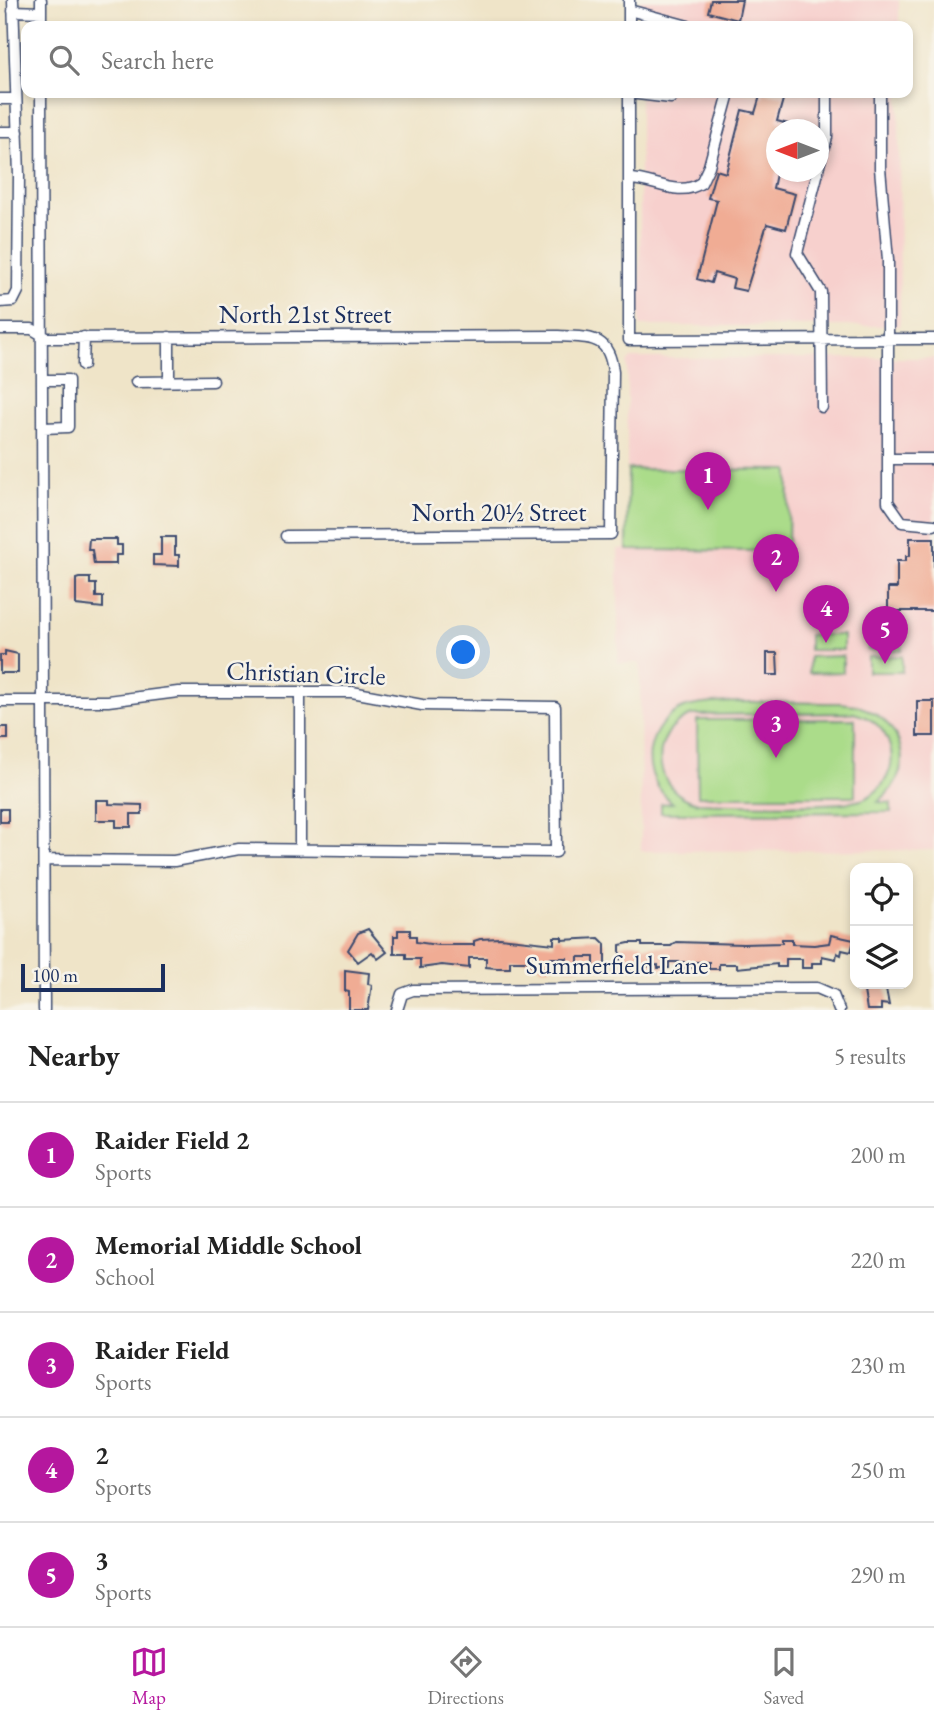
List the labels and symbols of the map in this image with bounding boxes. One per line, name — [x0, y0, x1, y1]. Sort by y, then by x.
north arrow — [766, 119, 829, 182]
street label: North 21st Street — [219, 297, 391, 331]
pin: 1 — [685, 452, 731, 510]
street label: North 20½ Street — [412, 495, 586, 529]
pin: 2 — [753, 534, 799, 592]
pin: 4 — [803, 585, 849, 643]
pin: 5 — [862, 606, 908, 664]
your location — [446, 635, 480, 669]
street label: Christian Circle — [226, 653, 386, 693]
pin: 3 — [753, 700, 799, 758]
street label: Summerfield Lane — [526, 948, 708, 982]
scale bar — [21, 961, 164, 993]

